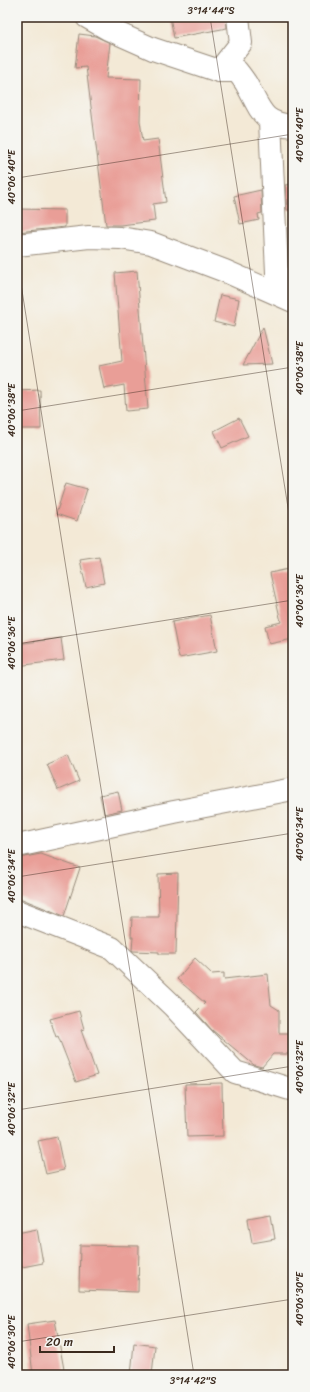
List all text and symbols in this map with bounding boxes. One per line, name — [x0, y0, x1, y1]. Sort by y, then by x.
text: 3°14'44"S — [188, 2, 235, 20]
text: 40°06'40"E — [291, 106, 309, 162]
text: 40°06'40"E — [3, 148, 21, 204]
text: 40°06'38"E — [291, 340, 309, 395]
text: 40°06'38"E — [3, 382, 21, 437]
text: 40°06'36"E — [291, 573, 309, 628]
text: 40°06'36"E — [3, 615, 21, 670]
text: 40°06'34"E — [291, 806, 309, 861]
text: 40°06'34"E — [3, 848, 21, 903]
text: 40°06'32"E — [291, 1039, 309, 1094]
text: 40°06'32"E — [3, 1081, 21, 1136]
text: 40°06'30"E — [291, 1271, 309, 1326]
text: 40°06'30"E — [3, 1314, 21, 1369]
scale bar — [40, 1328, 114, 1354]
text: 20 m — [46, 1331, 73, 1353]
text: 3°14'42"S — [170, 1372, 217, 1390]

